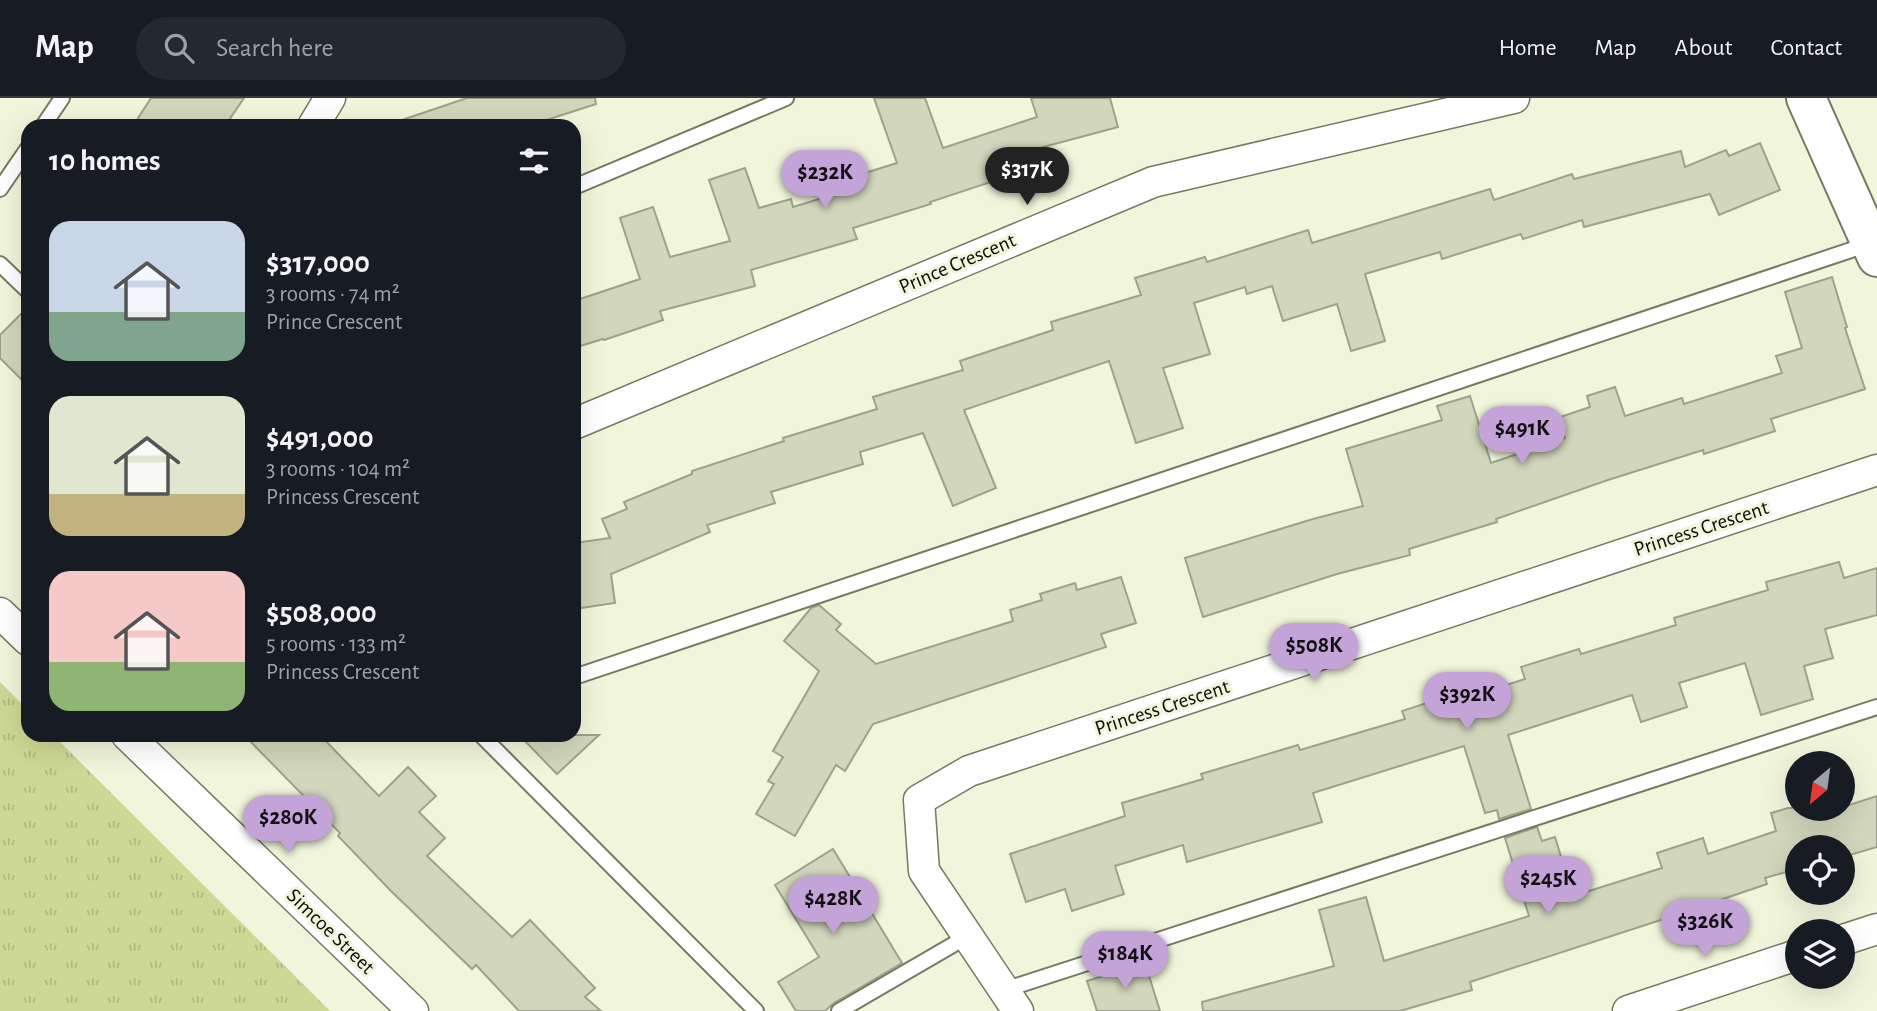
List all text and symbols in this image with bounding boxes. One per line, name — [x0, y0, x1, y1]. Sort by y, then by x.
search box — [136, 17, 626, 80]
icon: search — [160, 29, 198, 67]
text: Map — [35, 31, 94, 64]
text: Search here — [216, 35, 334, 61]
text: Home — [1499, 36, 1557, 60]
text: Map — [1595, 36, 1637, 60]
text: About — [1675, 36, 1732, 60]
text: Contact — [1770, 36, 1842, 60]
icon: filters — [515, 142, 553, 180]
text: 10 homes — [49, 146, 160, 176]
pin: $317K — [978, 148, 1076, 207]
pin: $232K — [776, 150, 874, 210]
text: $317K — [1001, 158, 1053, 181]
text: $232K — [797, 161, 853, 184]
street label: Prince Crescent — [896, 229, 1019, 297]
text: $317,000 — [266, 248, 370, 278]
icon: home — [105, 249, 189, 333]
text: 3 rooms · 74 m² — [266, 283, 400, 306]
text: Prince Crescent — [266, 311, 402, 334]
pin: $491K — [1473, 406, 1571, 466]
text: $491K — [1495, 417, 1549, 440]
text: $491,000 — [266, 423, 374, 453]
icon: home — [105, 424, 189, 508]
text: 3 rooms · 104 m² — [266, 458, 410, 481]
text: Princess Crescent — [266, 486, 419, 509]
street label: Princess Crescent — [1631, 497, 1771, 560]
text: $508,000 — [266, 598, 377, 628]
icon: home — [105, 599, 189, 683]
pin: $508K — [1265, 624, 1363, 683]
text: 5 rooms · 133 m² — [266, 633, 406, 656]
text: $508K — [1285, 634, 1343, 657]
text: Princess Crescent — [266, 661, 419, 684]
pin: $392K — [1418, 672, 1516, 732]
street label: Princess Crescent — [1092, 676, 1232, 739]
text: $392K — [1439, 683, 1495, 706]
north arrow — [1785, 751, 1855, 821]
map controls — [1785, 751, 1855, 989]
pin: $280K — [239, 796, 337, 855]
text: $280K — [259, 806, 317, 829]
button: locate — [1785, 835, 1855, 905]
pin: $245K — [1499, 856, 1597, 916]
text: $245K — [1520, 867, 1576, 890]
pin: $428K — [784, 876, 882, 936]
street label: Simcoe Street — [283, 885, 379, 978]
text: $428K — [804, 887, 862, 910]
pin: $326K — [1656, 900, 1754, 959]
text: $326K — [1677, 910, 1733, 933]
button: layers — [1785, 919, 1855, 989]
pin: $184K — [1076, 932, 1174, 991]
text: $184K — [1098, 942, 1152, 965]

